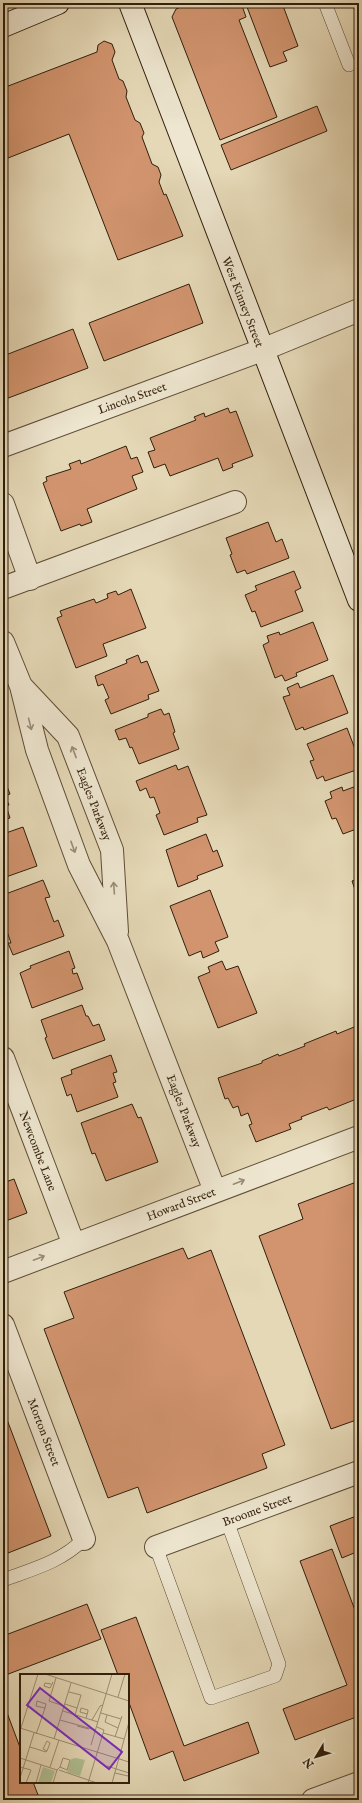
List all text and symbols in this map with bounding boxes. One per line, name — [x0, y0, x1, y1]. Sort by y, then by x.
street label: West Kinney Street — [218, 255, 267, 350]
street label: Lincoln Street — [96, 379, 168, 418]
one-way arrow — [27, 717, 34, 730]
one-way arrow — [69, 746, 77, 758]
street label: Eagles Parkway — [73, 765, 114, 843]
one-way arrow — [69, 841, 77, 853]
one-way arrow — [111, 882, 118, 895]
street label: Eagles Parkway — [163, 1072, 204, 1150]
street label: Newcombe Lane — [15, 1109, 60, 1194]
one-way arrow — [233, 1178, 245, 1186]
street label: Howard Street — [145, 1184, 218, 1225]
one-way arrow — [33, 1254, 45, 1262]
street label: Morton Street — [24, 1396, 63, 1468]
street label: Broome Street — [221, 1491, 294, 1530]
inset map — [20, 1674, 129, 1783]
north arrow — [296, 1737, 336, 1777]
text: N — [300, 1754, 318, 1771]

